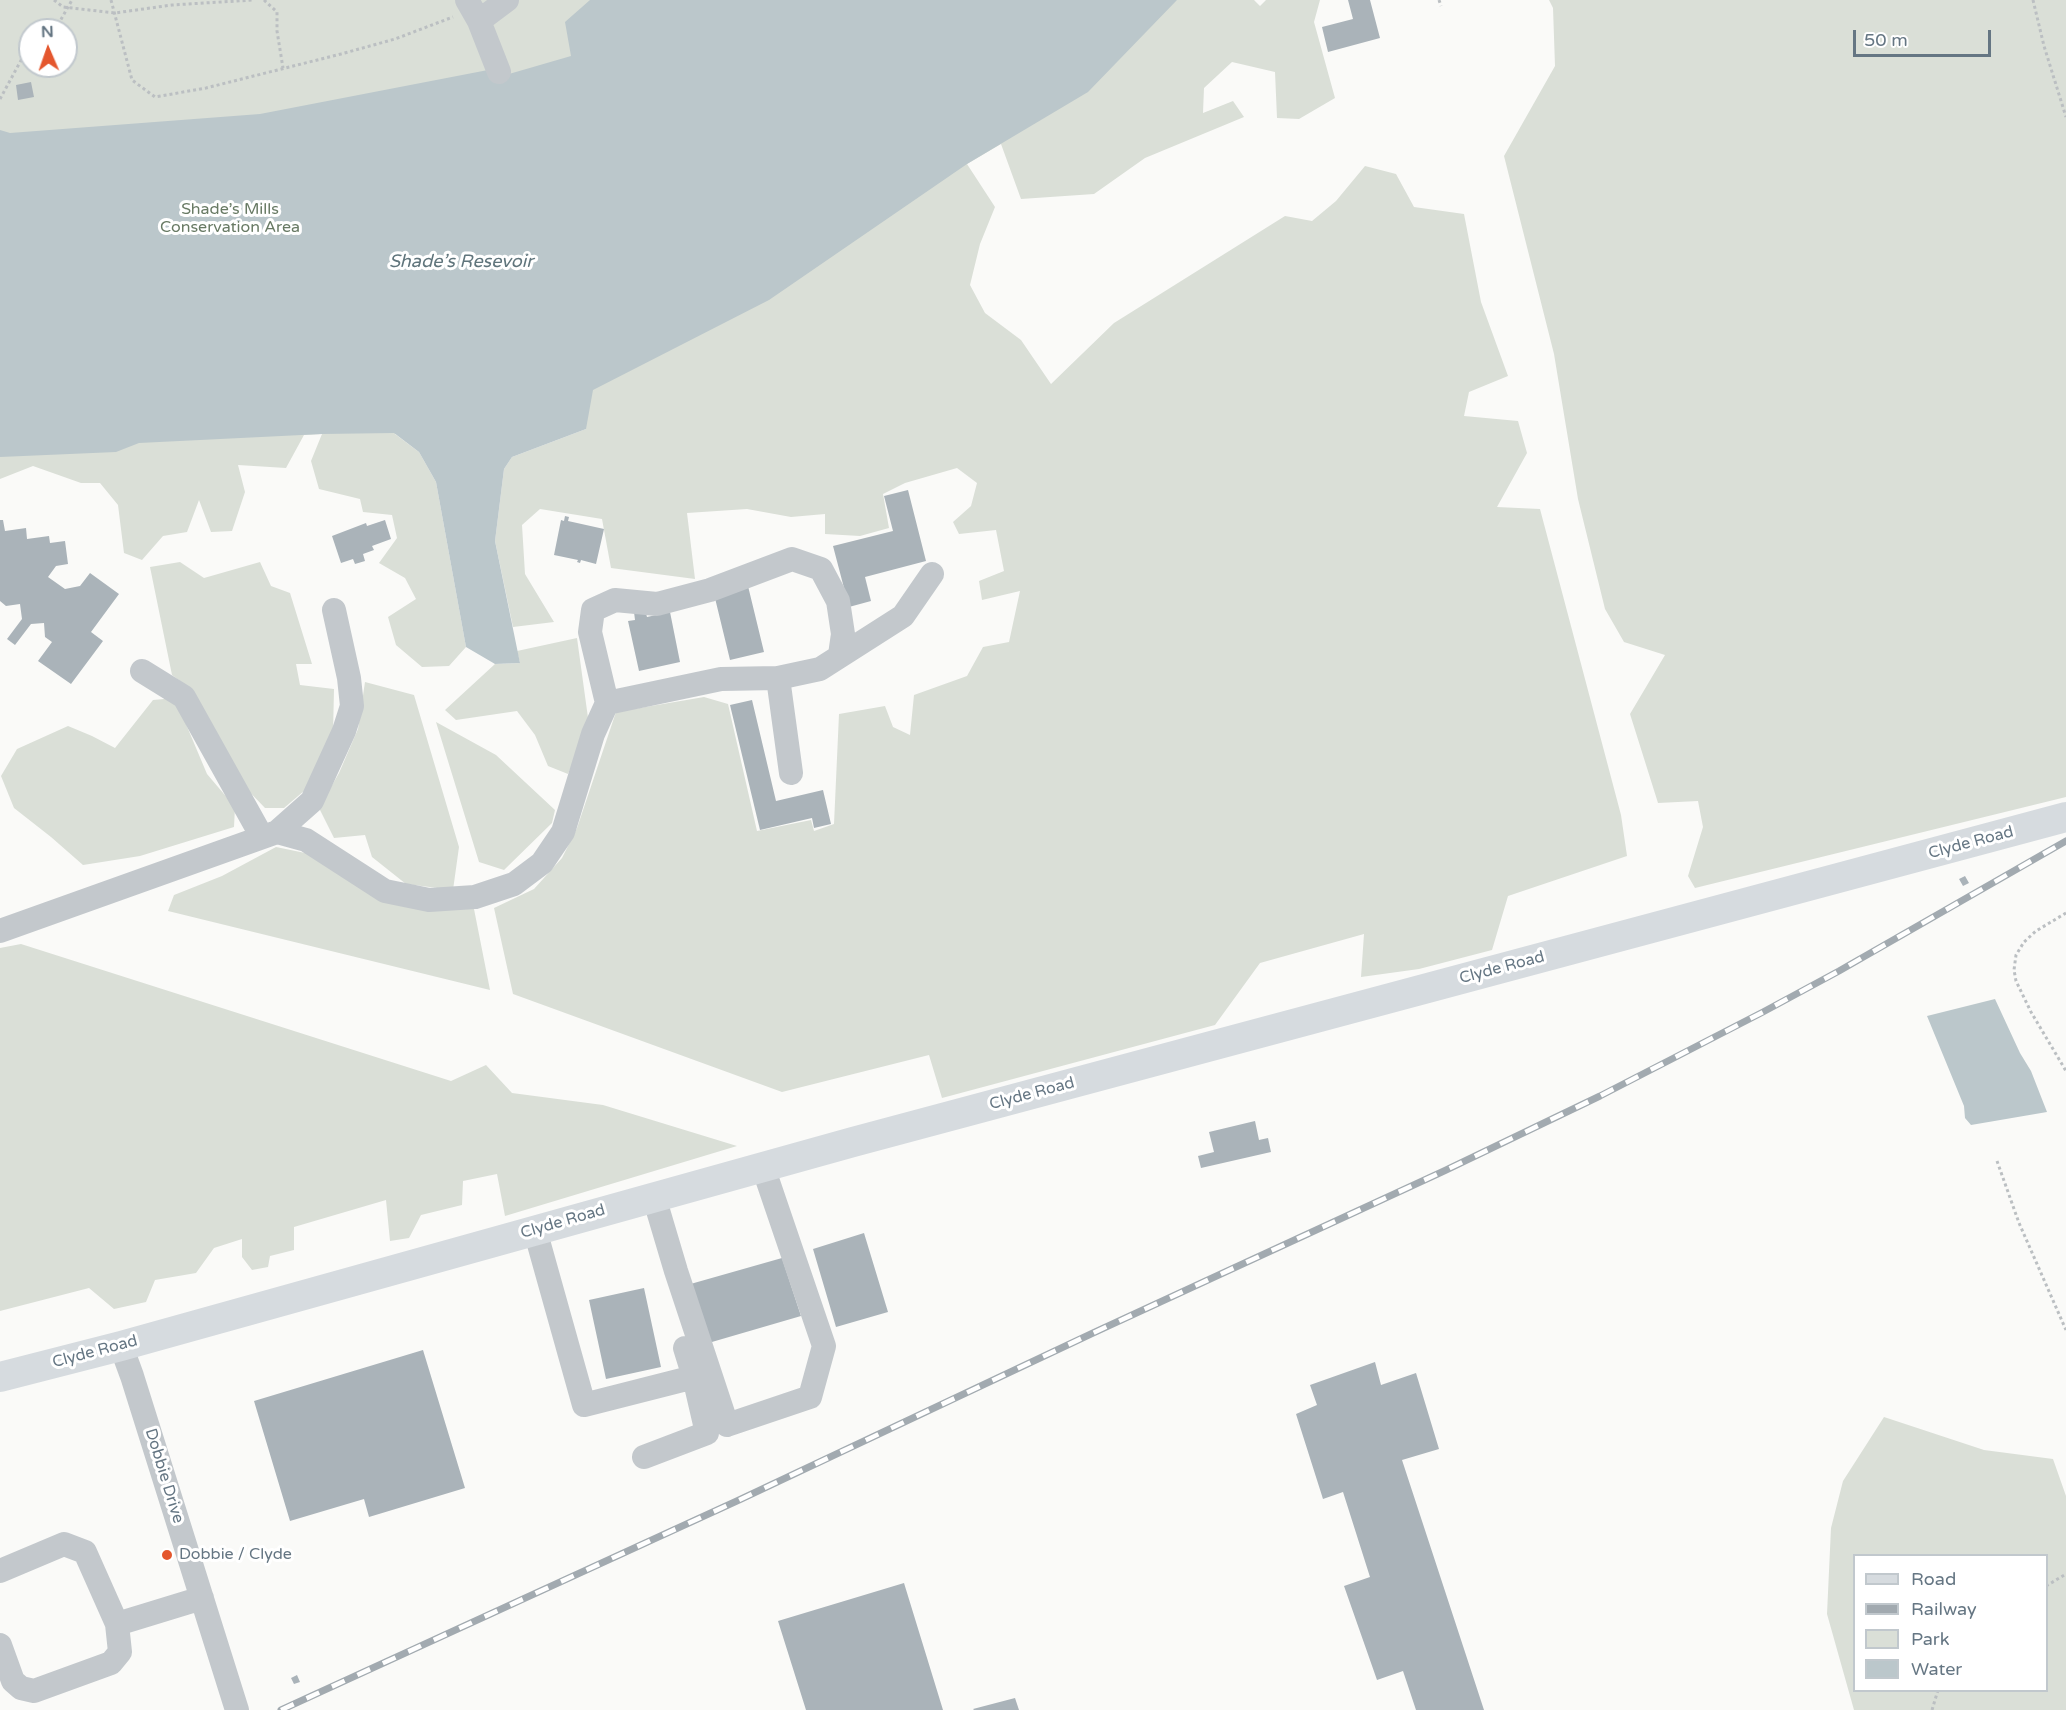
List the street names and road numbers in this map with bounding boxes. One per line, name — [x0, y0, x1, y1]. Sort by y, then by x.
street label: Clyde Road — [1926, 822, 2016, 864]
street label: Clyde Road — [1457, 947, 1547, 989]
street label: Clyde Road — [987, 1073, 1077, 1115]
street label: Clyde Road — [518, 1201, 608, 1243]
street label: Clyde Road — [50, 1331, 140, 1373]
street label: Dobbie Drive — [140, 1426, 188, 1526]

